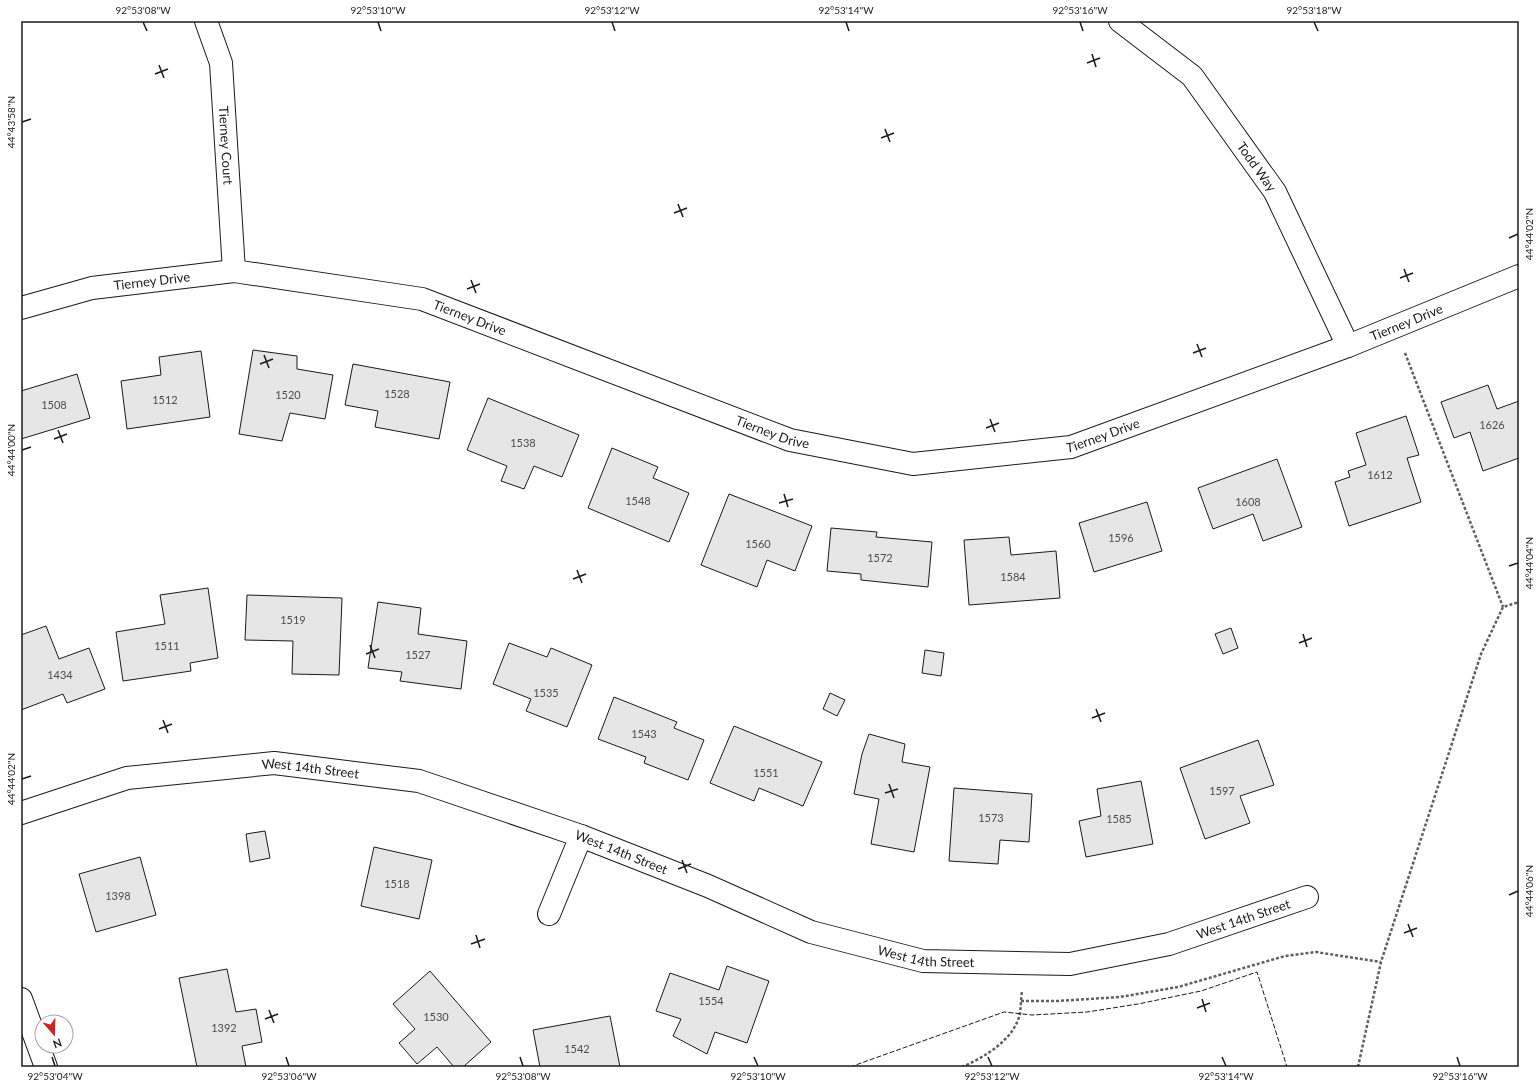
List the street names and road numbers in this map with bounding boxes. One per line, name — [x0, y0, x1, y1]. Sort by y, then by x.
street label: Tierney Court — [216, 105, 237, 185]
street label: Todd Way — [1234, 139, 1280, 195]
street label: Tierney Drive — [113, 268, 191, 293]
street label: Tierney Drive — [431, 296, 509, 339]
street label: Tierney Drive — [1368, 300, 1445, 344]
street label: Tierney Drive — [733, 412, 811, 452]
street label: Tierney Drive — [1065, 415, 1142, 455]
street label: West 14th Street — [261, 755, 360, 782]
street label: West 14th Street — [573, 827, 670, 877]
street label: West 14th Street — [1194, 895, 1292, 942]
street label: West 14th Street — [876, 942, 975, 970]

